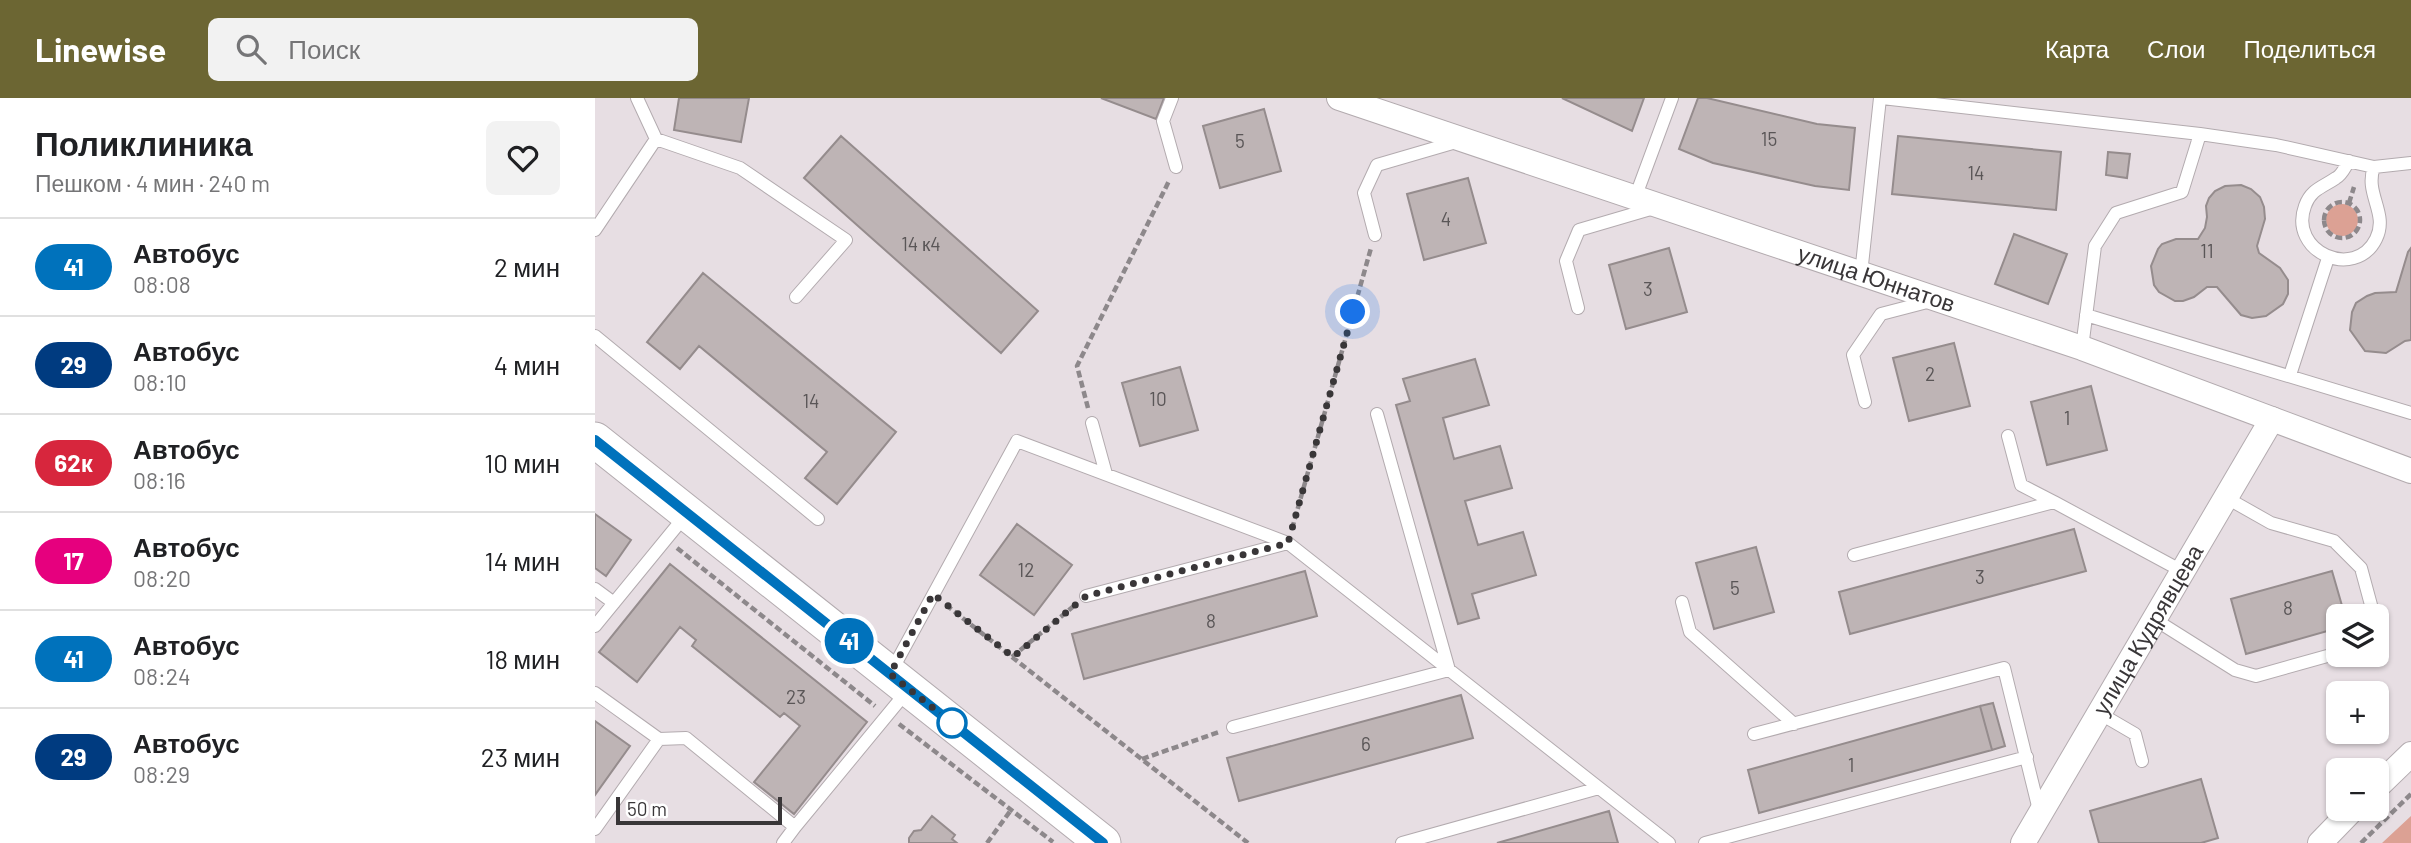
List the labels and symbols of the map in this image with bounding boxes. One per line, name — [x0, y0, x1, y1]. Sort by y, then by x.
house number: 15 — [1761, 127, 1777, 150]
house number: 5 — [1235, 129, 1245, 152]
house number: 14 — [1967, 161, 1985, 184]
house number: 4 — [1441, 207, 1451, 230]
house number: 14 к4 — [901, 232, 941, 255]
street label: улица Юннатов — [1794, 238, 1959, 317]
house number: 11 — [2200, 239, 2214, 262]
house number: 3 — [1643, 277, 1653, 300]
your location — [1335, 294, 1370, 329]
house number: 2 — [1925, 362, 1935, 385]
house number: 10 — [1149, 387, 1167, 410]
house number: 14 — [802, 389, 820, 412]
house number: 1 — [2064, 406, 2070, 429]
street label: улица Кудрявцева — [2086, 539, 2208, 720]
house number: 12 — [1018, 558, 1034, 581]
house number: 3 — [1975, 565, 1985, 588]
house number: 5 — [1730, 576, 1740, 599]
house number: 8 — [2283, 596, 2293, 619]
house number: 8 — [1206, 609, 1216, 632]
line badge: 41 — [817, 618, 881, 664]
house number: 23 — [786, 685, 806, 708]
unlabelled marker — [937, 708, 967, 738]
house number: 6 — [1361, 732, 1371, 755]
house number: 1 — [1848, 753, 1854, 776]
scale bar — [616, 794, 782, 826]

